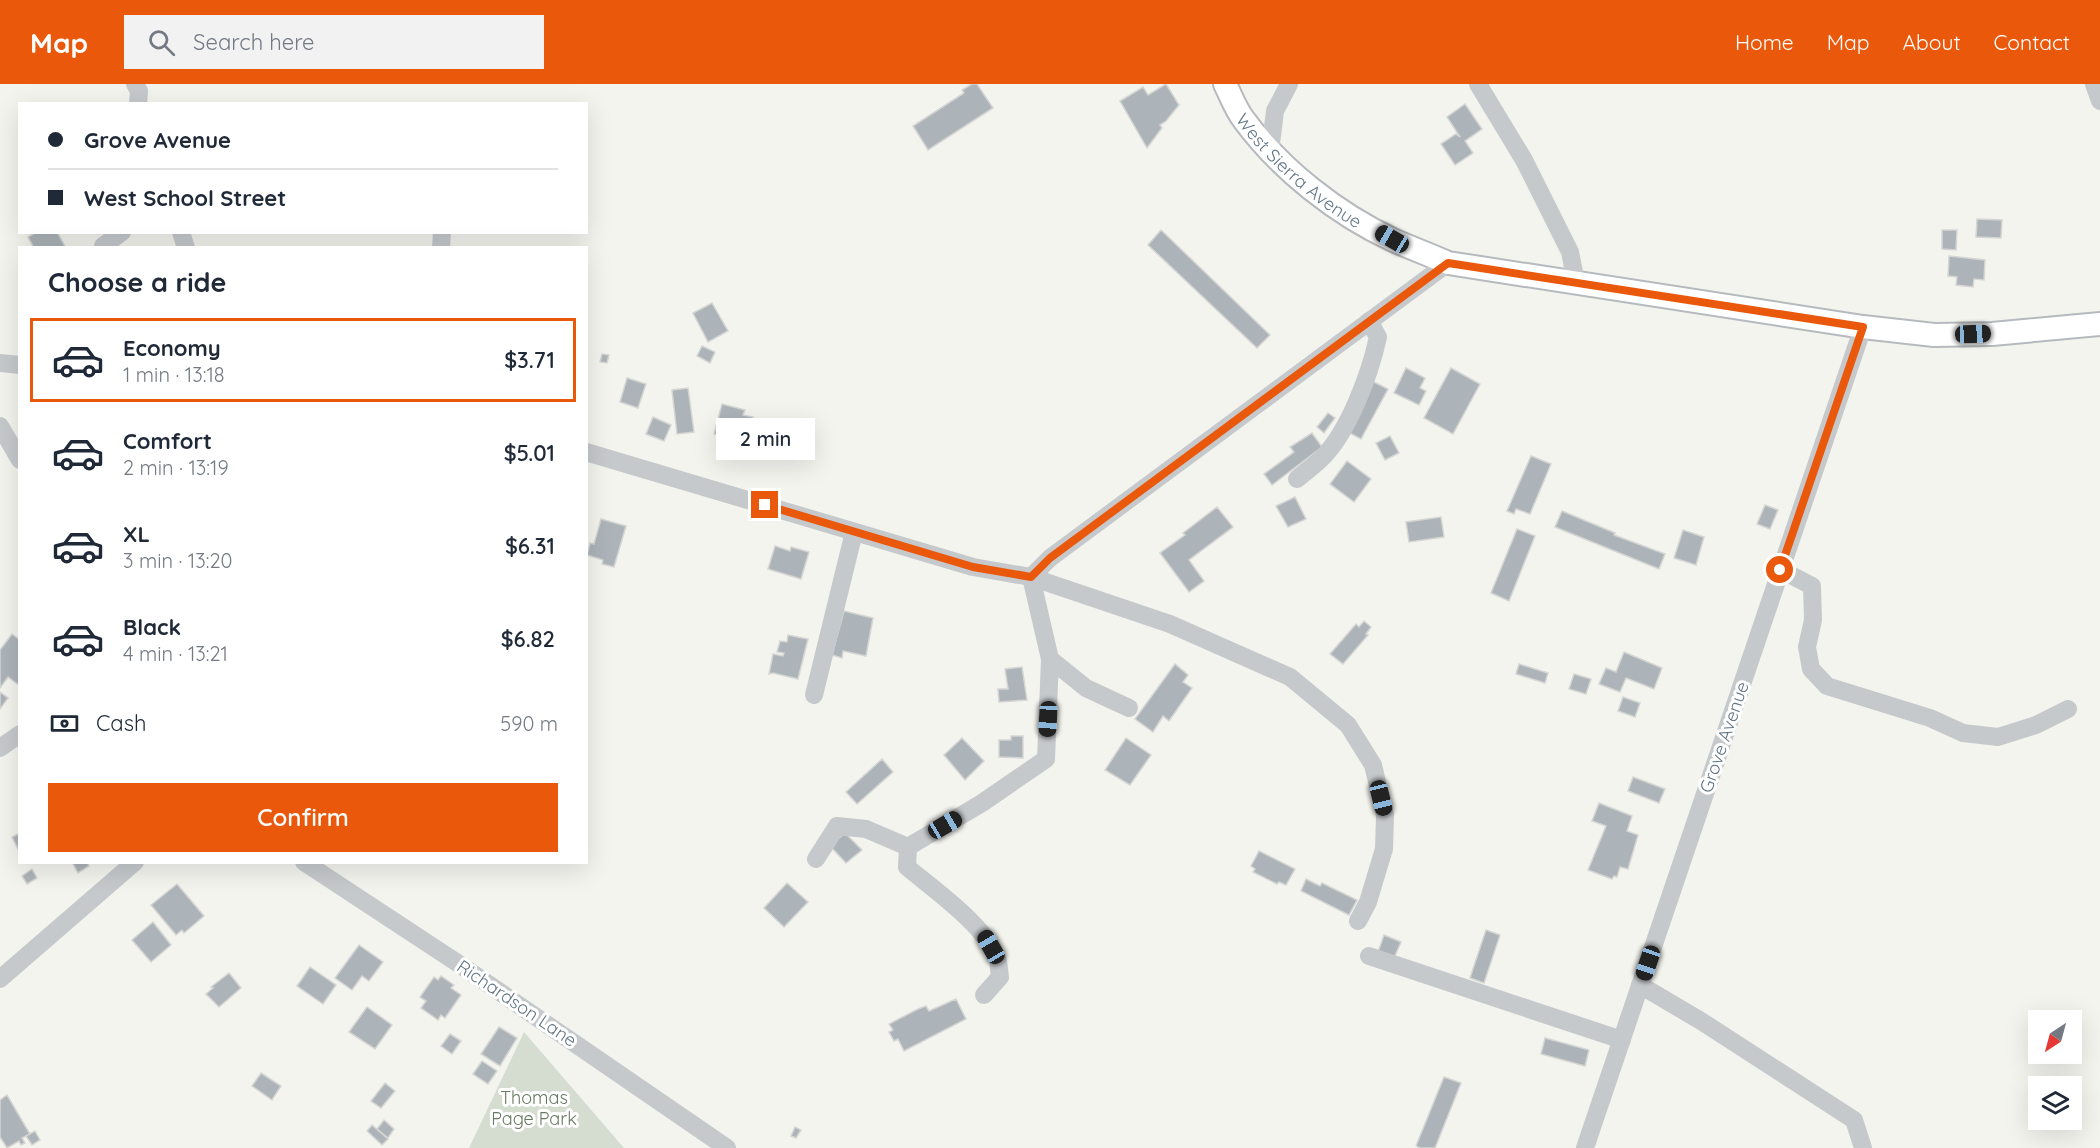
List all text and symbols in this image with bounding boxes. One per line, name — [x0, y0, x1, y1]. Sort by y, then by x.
search box — [124, 15, 544, 69]
text: Map — [30, 25, 88, 60]
icon: search — [145, 26, 178, 59]
text: Search here — [193, 28, 315, 56]
text: Home — [1735, 29, 1794, 55]
text: Map — [1827, 29, 1870, 55]
text: About — [1903, 29, 1961, 55]
text: Contact — [1994, 29, 2070, 55]
street label: West Sierra Avenue — [1231, 108, 1366, 233]
text: Grove Avenue — [84, 126, 231, 154]
text: West School Street — [84, 184, 286, 212]
car — [1372, 222, 1412, 256]
text: Choose a ride — [48, 265, 226, 299]
car — [1955, 324, 1991, 344]
icon: car — [51, 333, 105, 387]
text: Economy — [123, 334, 221, 362]
text: $3.71 — [504, 346, 555, 374]
text: 1 min · 13:18 — [123, 362, 225, 387]
callout: 2 min — [716, 418, 814, 460]
icon: car — [51, 426, 105, 480]
text: 2 min — [740, 426, 791, 451]
text: Comfort — [123, 427, 212, 455]
text: $5.01 — [504, 439, 555, 467]
text: 2 min · 13:19 — [123, 455, 229, 480]
route end — [751, 491, 778, 518]
icon: car — [51, 519, 105, 573]
text: XL — [123, 520, 150, 548]
text: $6.31 — [505, 532, 555, 560]
text: 3 min · 13:20 — [123, 548, 232, 573]
route start — [1766, 556, 1793, 583]
icon: car — [51, 612, 105, 666]
text: Black — [123, 613, 181, 641]
text: $6.82 — [501, 625, 555, 653]
text: 4 min · 13:21 — [123, 641, 228, 666]
street label: Grove Avenue — [1694, 678, 1754, 796]
car — [1038, 701, 1058, 737]
icon: cash — [48, 707, 81, 740]
text: Cash — [96, 709, 147, 737]
text: 590 m — [500, 711, 558, 736]
car — [1368, 778, 1394, 818]
button: Confirm — [48, 783, 558, 852]
car — [925, 808, 965, 842]
car — [974, 927, 1008, 967]
car — [1634, 943, 1662, 983]
street label: Richardson Lane — [453, 954, 581, 1052]
north arrow — [2028, 1010, 2082, 1064]
map controls — [2028, 1010, 2082, 1130]
button: layers — [2028, 1076, 2082, 1130]
park label: Thomas Page Park — [491, 1086, 577, 1130]

